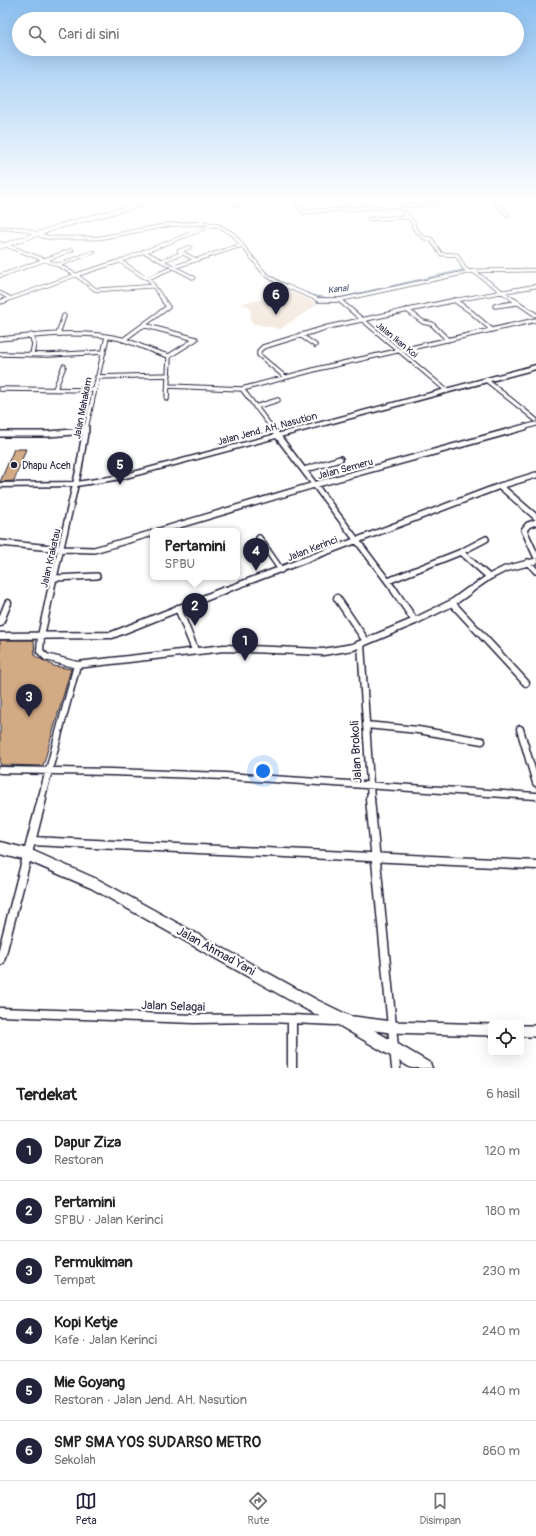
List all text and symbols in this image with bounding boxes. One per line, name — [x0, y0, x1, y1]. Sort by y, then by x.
search box — [12, 12, 524, 56]
icon: search — [26, 23, 48, 45]
text: Cari di sini — [58, 25, 119, 44]
pin: 6 — [263, 282, 289, 315]
water label: Kanal — [327, 283, 350, 296]
street label: Jalan Ikan Koi — [374, 320, 420, 361]
street label: Jalan Mahakam — [71, 376, 95, 440]
street label: Jalan Jend. AH. Nasution — [216, 410, 319, 448]
pin: 5 — [107, 452, 133, 485]
street label: Jalan Semeru — [316, 456, 374, 482]
marker: Dhapu Aceh — [9, 460, 19, 470]
place label: Dhapu Aceh — [22, 460, 71, 472]
street label: Jalan Krakatau — [38, 528, 64, 589]
popup — [150, 528, 240, 580]
street label: Jalan Kerinci — [286, 534, 339, 564]
text: Pertamini — [164, 537, 226, 556]
pin: 4 — [243, 538, 269, 571]
text: SPBU — [164, 556, 195, 572]
pin: 2 — [182, 593, 208, 626]
pin: 1 — [232, 628, 258, 661]
pin: 3 — [16, 684, 42, 717]
street label: Jalan Brokoli — [347, 720, 366, 784]
your location — [253, 761, 273, 781]
street label: Jalan Ahmad Yani — [174, 924, 258, 979]
street label: Jalan Selagai — [141, 998, 205, 1015]
map controls — [488, 1020, 524, 1056]
button: locate — [488, 1020, 524, 1056]
text: Terdekat — [16, 1084, 77, 1105]
text: 6 hasil — [486, 1086, 520, 1102]
text: Dapur Ziza — [54, 1133, 121, 1152]
text: 1 — [26, 1143, 32, 1159]
text: 120 m — [484, 1143, 520, 1159]
text: Restoran — [54, 1152, 104, 1168]
text: Pertamini — [54, 1193, 115, 1212]
text: 2 — [25, 1203, 33, 1219]
text: 180 m — [485, 1203, 520, 1219]
text: SPBU · Jalan Kerinci — [54, 1212, 163, 1228]
text: Permukiman — [54, 1253, 133, 1272]
text: 3 — [25, 1263, 33, 1279]
text: 230 m — [483, 1263, 520, 1279]
text: Tempat — [54, 1272, 95, 1288]
text: Kopi Ketje — [54, 1313, 118, 1332]
text: 4 — [25, 1323, 33, 1339]
text: 240 m — [482, 1323, 520, 1339]
text: Kafe · Jalan Kerinci — [54, 1332, 157, 1348]
text: Mie Goyang — [54, 1373, 125, 1392]
text: 5 — [25, 1383, 33, 1399]
text: 440 m — [482, 1383, 520, 1399]
text: Restoran · Jalan Jend. AH. Nasution — [54, 1392, 247, 1408]
text: SMP SMA YOS SUDARSO METRO — [54, 1433, 261, 1452]
text: 6 — [25, 1443, 33, 1459]
text: 860 m — [483, 1443, 520, 1459]
text: Sekolah — [54, 1452, 96, 1468]
tab: Peta — [75, 1490, 97, 1527]
tab: Rute — [247, 1490, 269, 1527]
tab: Disimpan — [419, 1490, 461, 1527]

